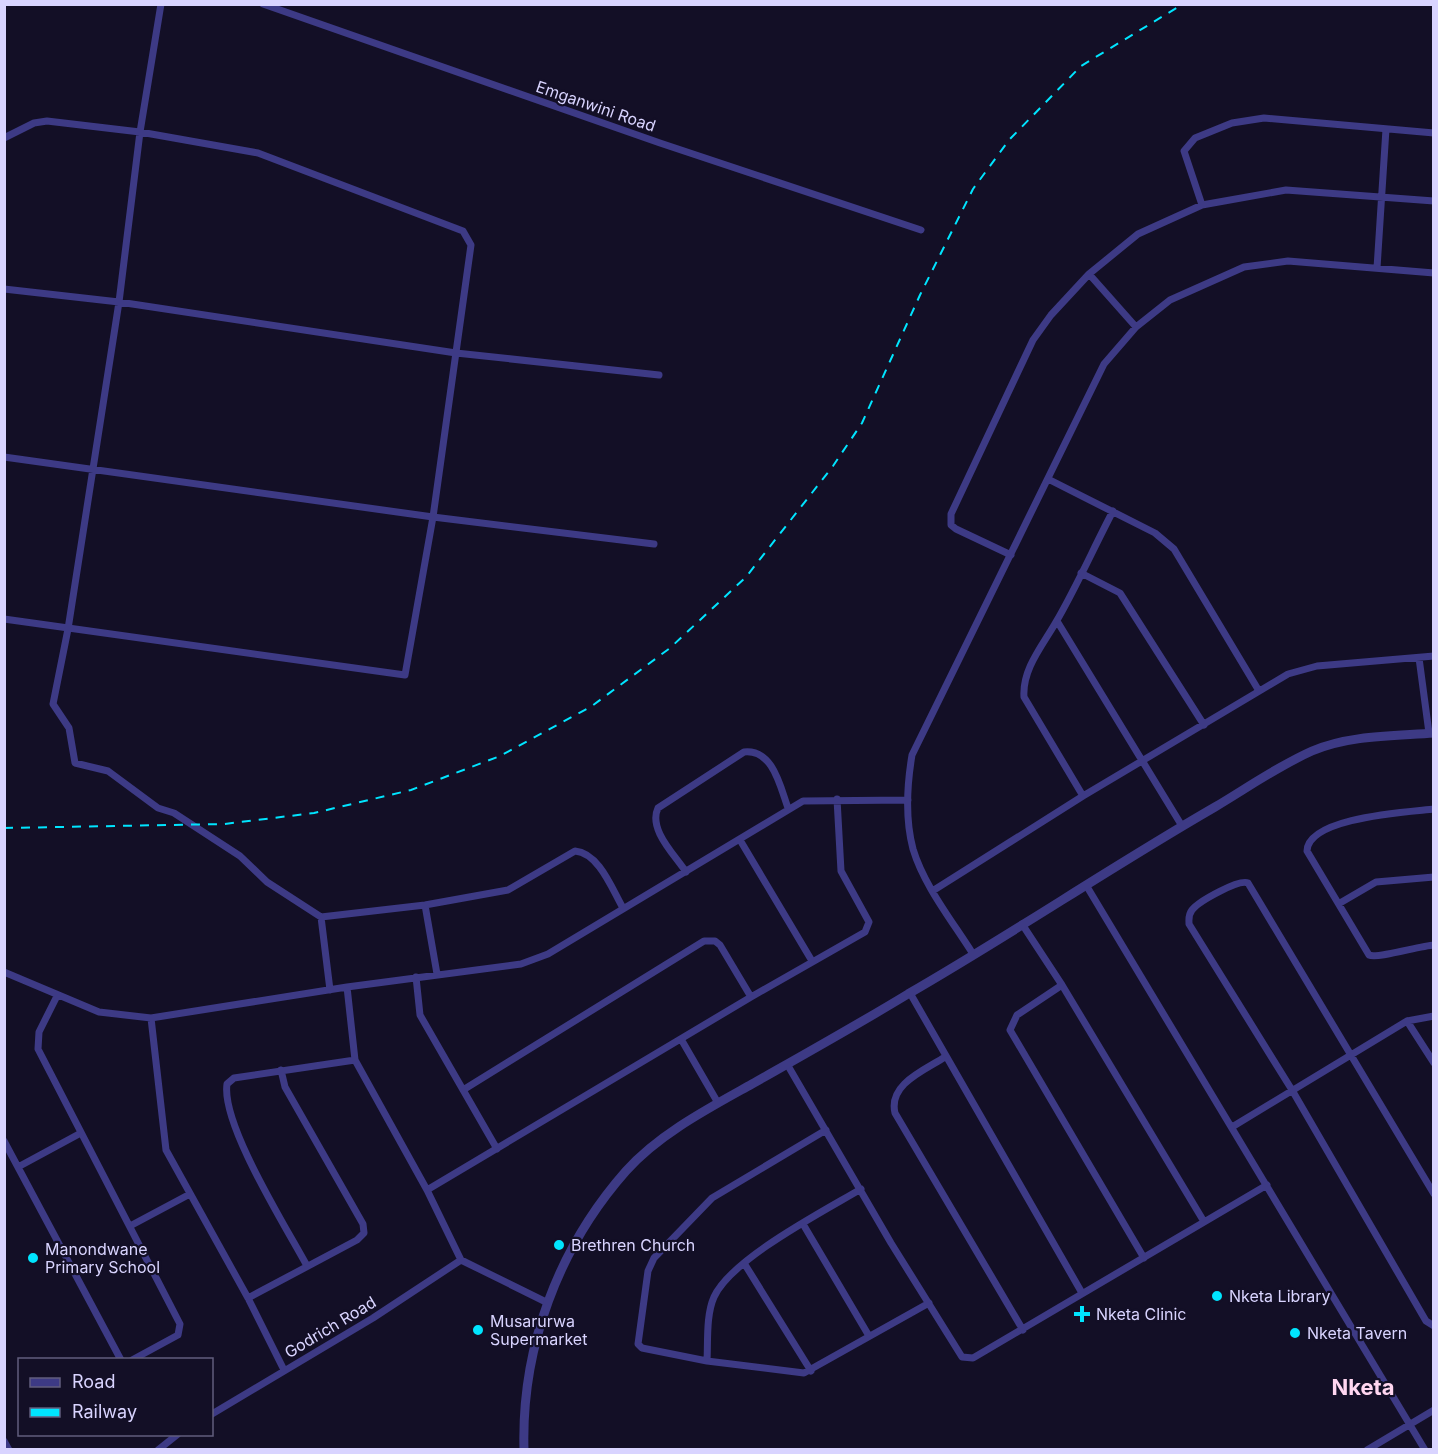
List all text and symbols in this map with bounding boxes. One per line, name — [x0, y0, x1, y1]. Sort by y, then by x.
street label: Emganwini Road — [534, 76, 658, 136]
place label: Brethren Church — [571, 1235, 695, 1255]
marker: Brethren Church — [552, 1238, 566, 1252]
place label: Manondwane Primary School — [45, 1239, 160, 1277]
marker: Manondwane Primary School — [26, 1251, 40, 1265]
place label: Nketa Library — [1229, 1286, 1331, 1306]
marker: Nketa Library — [1210, 1289, 1224, 1303]
street label: Godrich Road — [281, 1292, 379, 1362]
place label: Nketa Clinic — [1096, 1304, 1187, 1324]
marker: Nketa Clinic — [1073, 1305, 1091, 1323]
place label: Musarurwa Supermarket — [490, 1311, 587, 1349]
marker: Musarurwa Supermarket — [471, 1323, 485, 1337]
place label: Nketa Tavern — [1307, 1323, 1407, 1343]
marker: Nketa Tavern — [1288, 1326, 1302, 1340]
legend — [18, 1358, 213, 1436]
text: Road — [72, 1371, 115, 1392]
district label: Nketa — [1331, 1374, 1395, 1400]
text: Railway — [72, 1401, 137, 1422]

